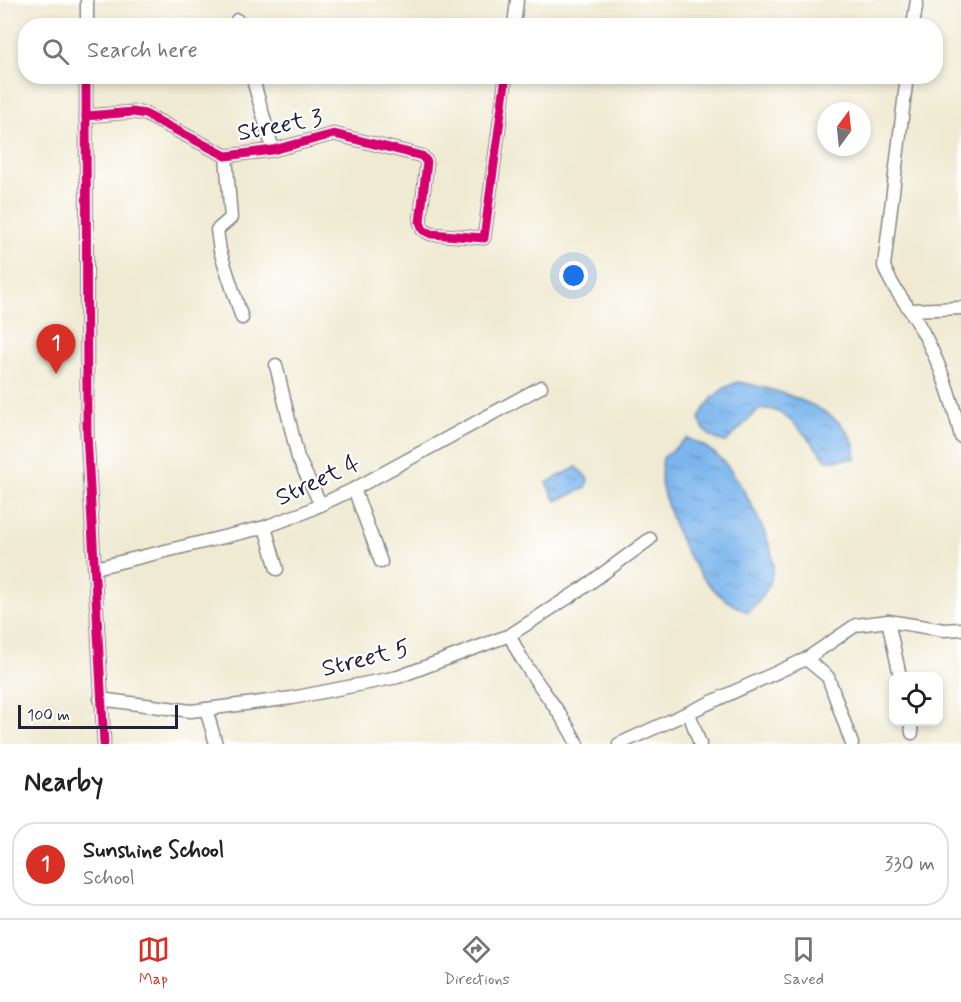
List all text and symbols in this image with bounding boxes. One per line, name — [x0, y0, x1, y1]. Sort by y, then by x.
search box — [18, 18, 943, 84]
icon: search — [39, 35, 72, 68]
text: Search here — [87, 37, 198, 65]
north arrow — [817, 102, 871, 156]
street label: Street 3 — [235, 103, 325, 149]
your location — [559, 261, 588, 290]
pin: 1 — [36, 324, 76, 374]
street label: Street 4 — [271, 448, 365, 514]
street label: Street 5 — [319, 633, 413, 685]
map controls — [889, 672, 943, 726]
button: locate — [889, 672, 943, 726]
scale bar — [18, 702, 178, 730]
text: 100 m — [27, 705, 70, 726]
text: Nearby — [24, 766, 103, 800]
text: Sunshine School — [83, 837, 224, 865]
text: 1 — [41, 851, 50, 878]
text: 330 m — [884, 851, 935, 878]
text: School — [83, 865, 135, 892]
tab: Map — [137, 933, 170, 990]
tab: Directions — [444, 933, 510, 990]
tab: Saved — [784, 933, 824, 990]

